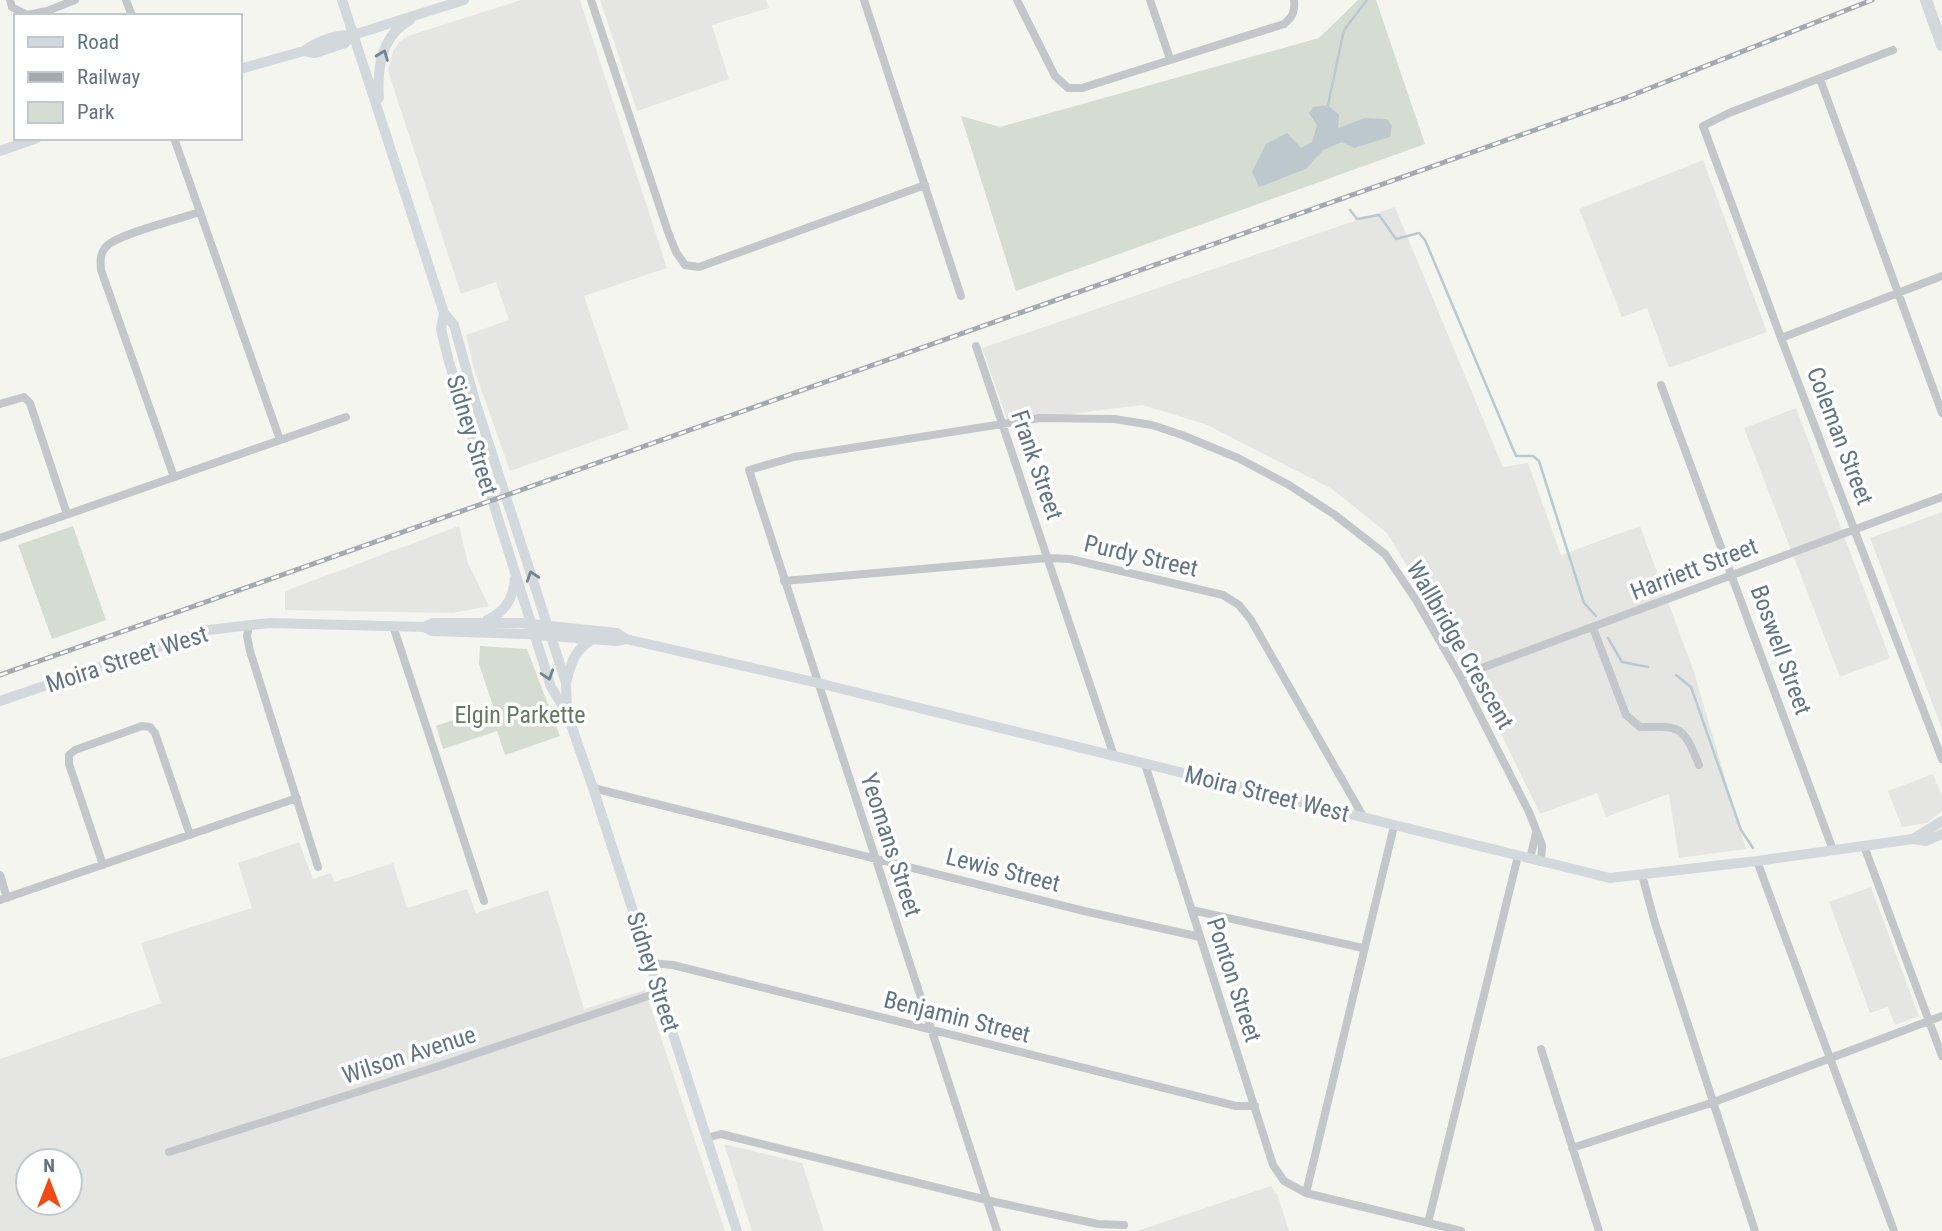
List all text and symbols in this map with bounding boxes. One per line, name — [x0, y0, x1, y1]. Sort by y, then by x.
legend — [14, 14, 242, 140]
text: Road — [77, 30, 119, 54]
one-way arrow — [375, 50, 389, 62]
text: Railway — [77, 65, 140, 89]
text: Park — [77, 100, 115, 124]
street label: Coleman Street — [1801, 363, 1879, 509]
street label: Sidney Street — [440, 371, 504, 499]
street label: Frank Street — [1005, 407, 1069, 523]
street label: Purdy Street — [1082, 529, 1200, 583]
street label: Harriett Street — [1627, 532, 1761, 606]
street label: Wallbridge Crescent — [1400, 556, 1520, 734]
one-way arrow — [526, 570, 540, 583]
street label: Boswell Street — [1745, 581, 1817, 719]
street label: Moira Street West — [43, 620, 211, 698]
one-way arrow — [540, 669, 554, 681]
park label: Elgin Parkette — [454, 701, 586, 729]
street label: Moira Street West — [1182, 760, 1352, 828]
street label: Yeomans Street — [855, 770, 927, 920]
street label: Lewis Street — [943, 842, 1063, 898]
street label: Sidney Street — [620, 909, 686, 1035]
street label: Ponton Street — [1201, 914, 1267, 1046]
street label: Benjamin Street — [881, 985, 1033, 1049]
street label: Wilson Avenue — [339, 1020, 479, 1090]
north arrow — [14, 1147, 84, 1217]
text: N — [43, 1154, 55, 1177]

